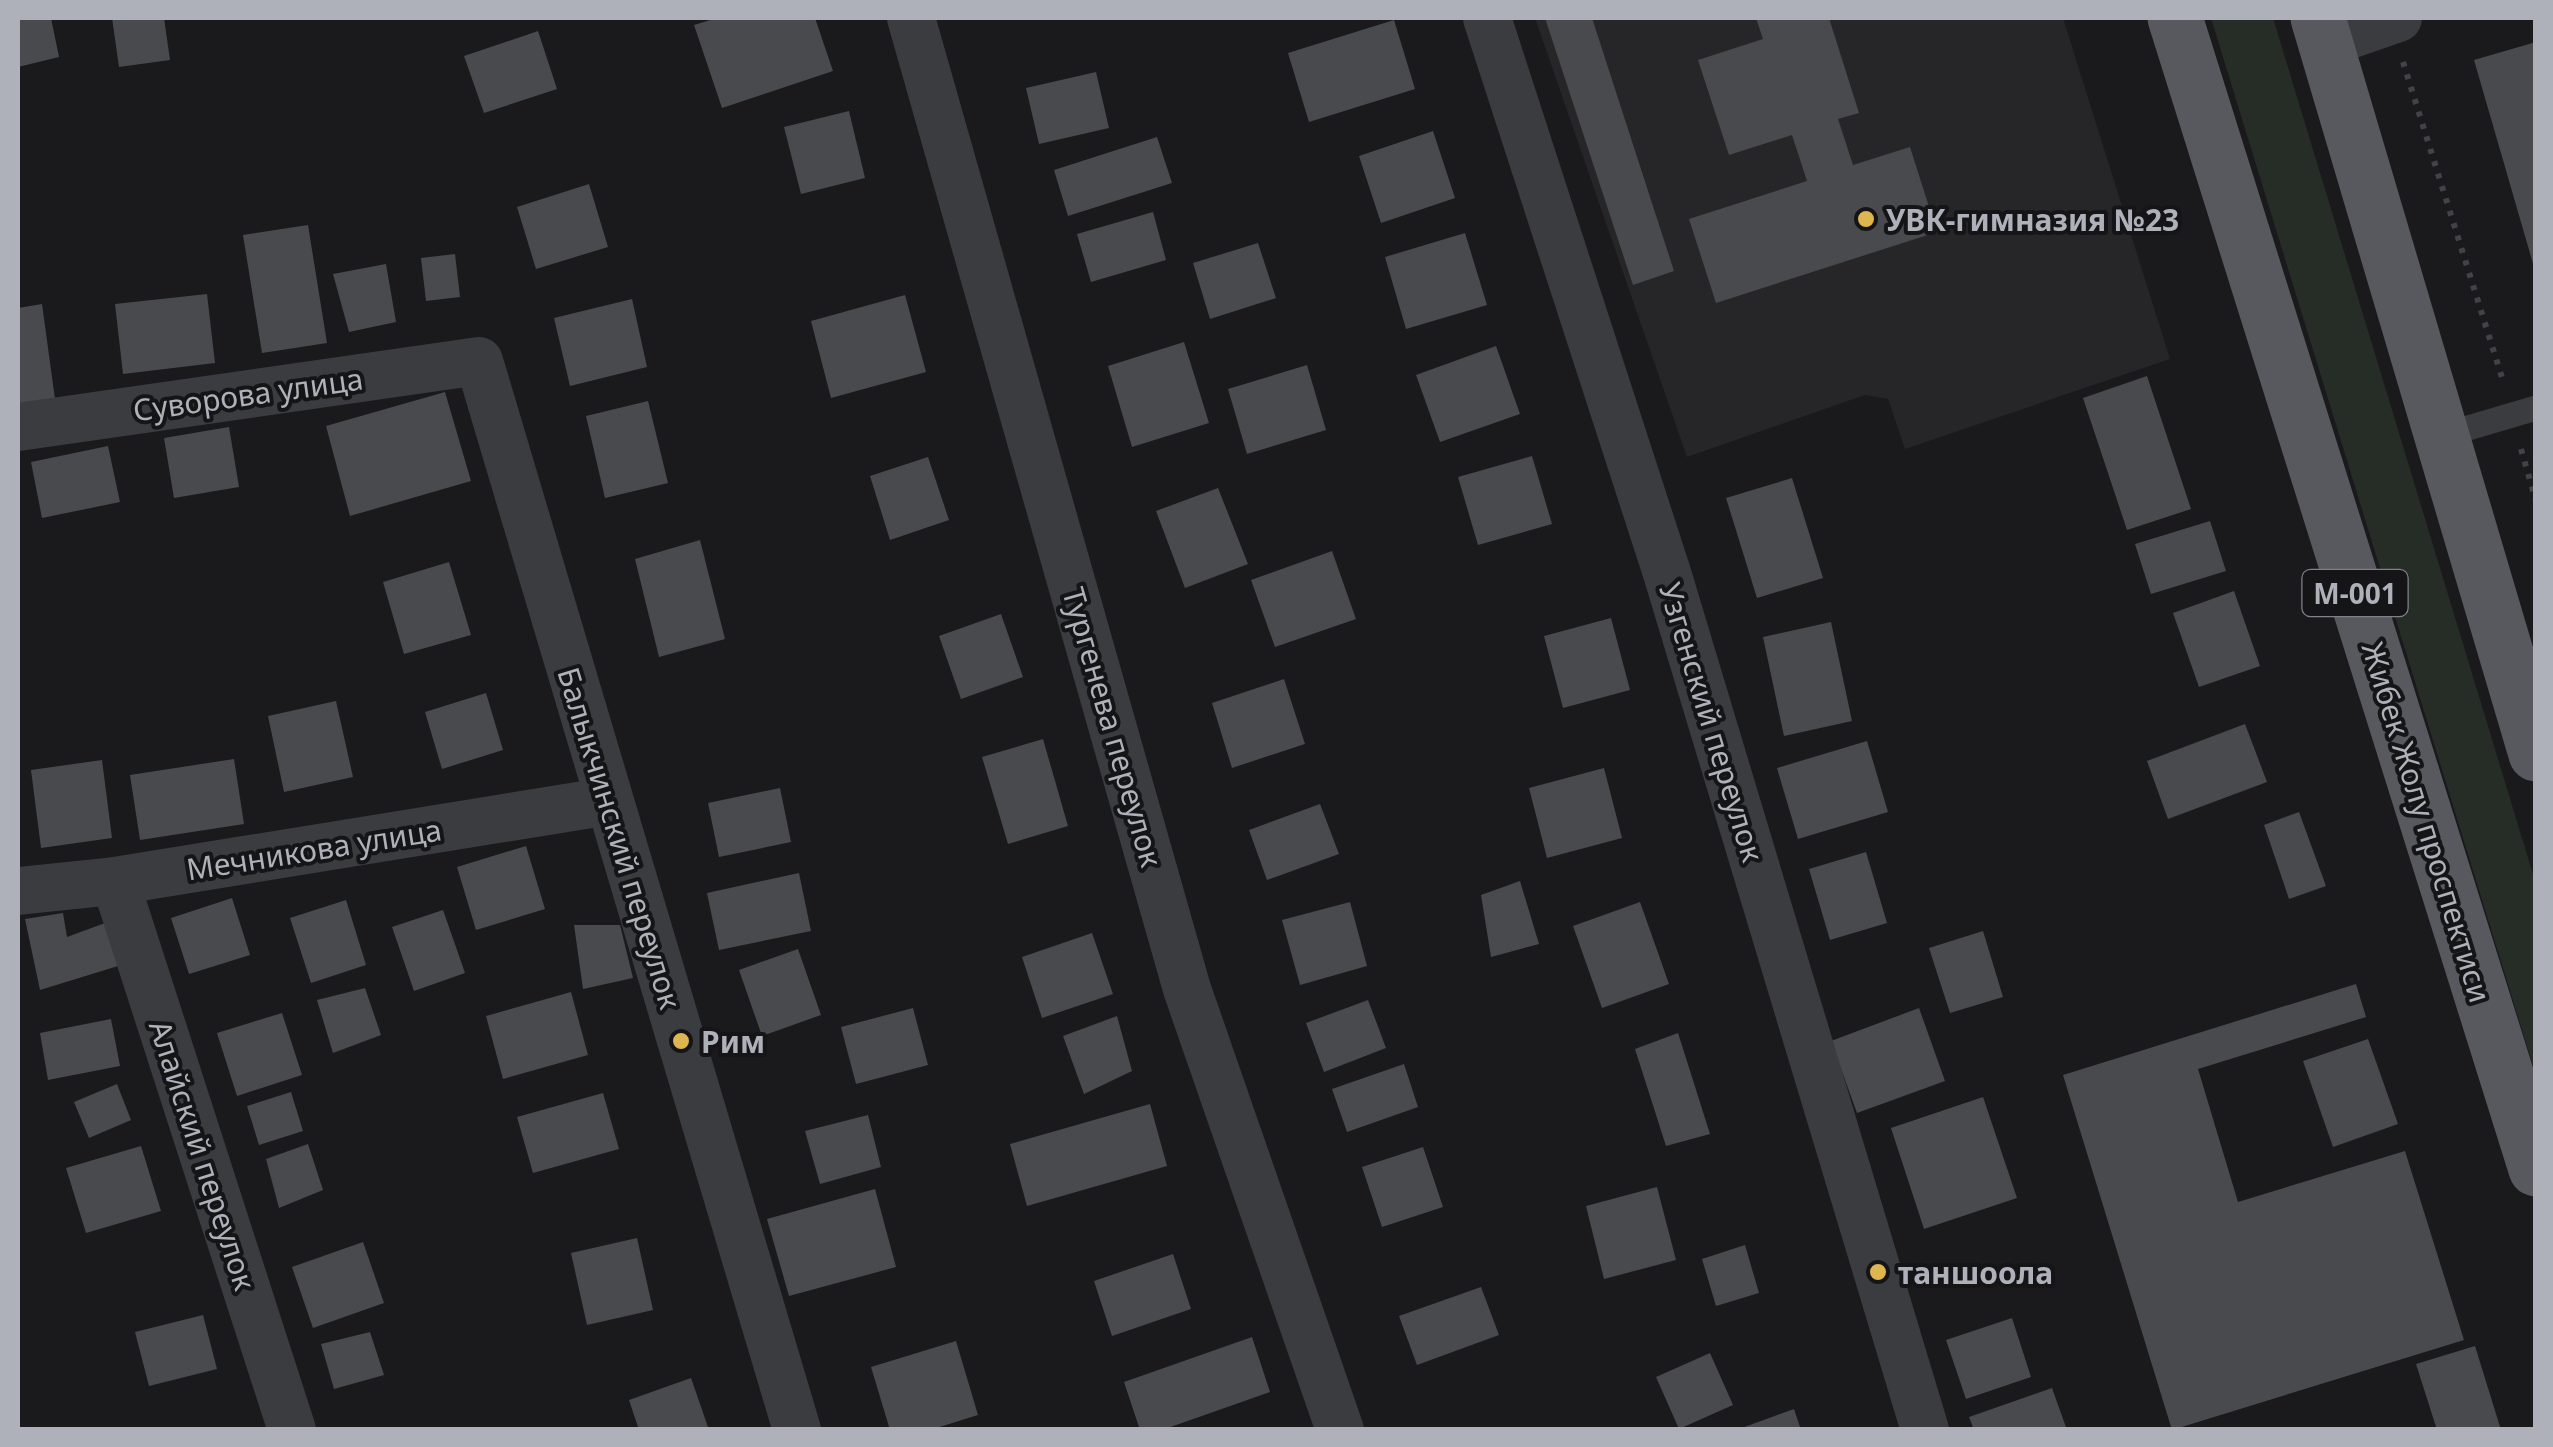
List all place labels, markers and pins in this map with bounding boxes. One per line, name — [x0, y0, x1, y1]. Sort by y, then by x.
place label: УВК-гимназия №23 — [1886, 199, 2179, 240]
marker: УВК-гимназия №23 — [1855, 208, 1877, 230]
place label: Рим — [701, 1021, 765, 1062]
marker: Рим — [670, 1030, 692, 1052]
place label: таншоола — [1898, 1252, 2053, 1293]
marker: таншоола — [1867, 1261, 1889, 1283]

